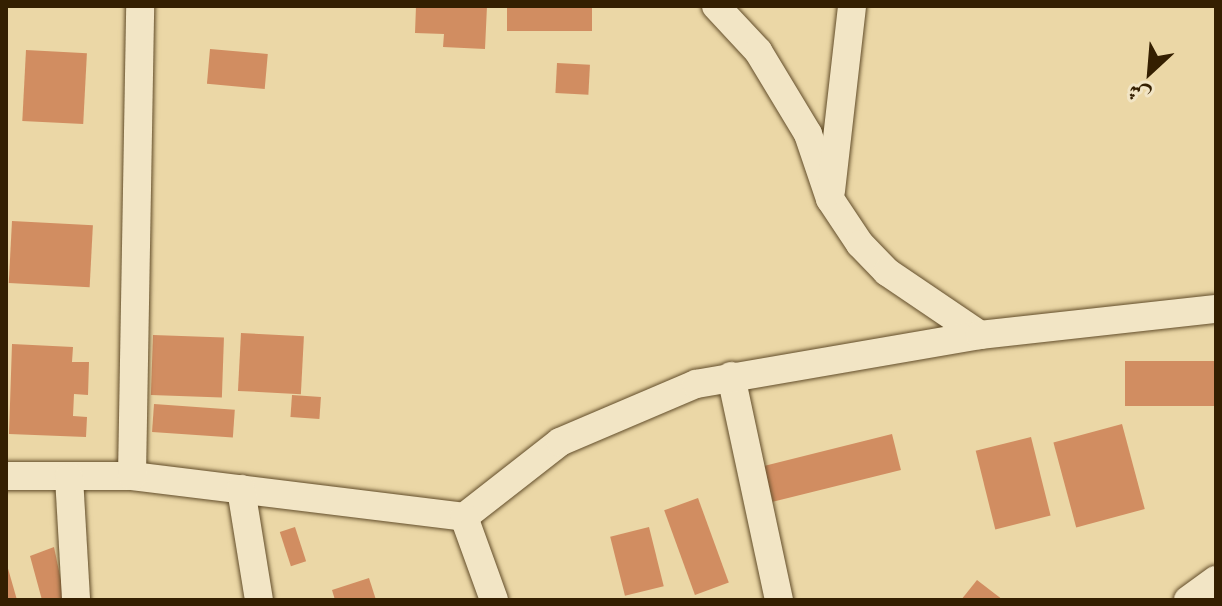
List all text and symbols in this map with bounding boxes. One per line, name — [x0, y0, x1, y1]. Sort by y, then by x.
north arrow — [1110, 32, 1190, 112]
text: ش — [1124, 77, 1155, 110]

